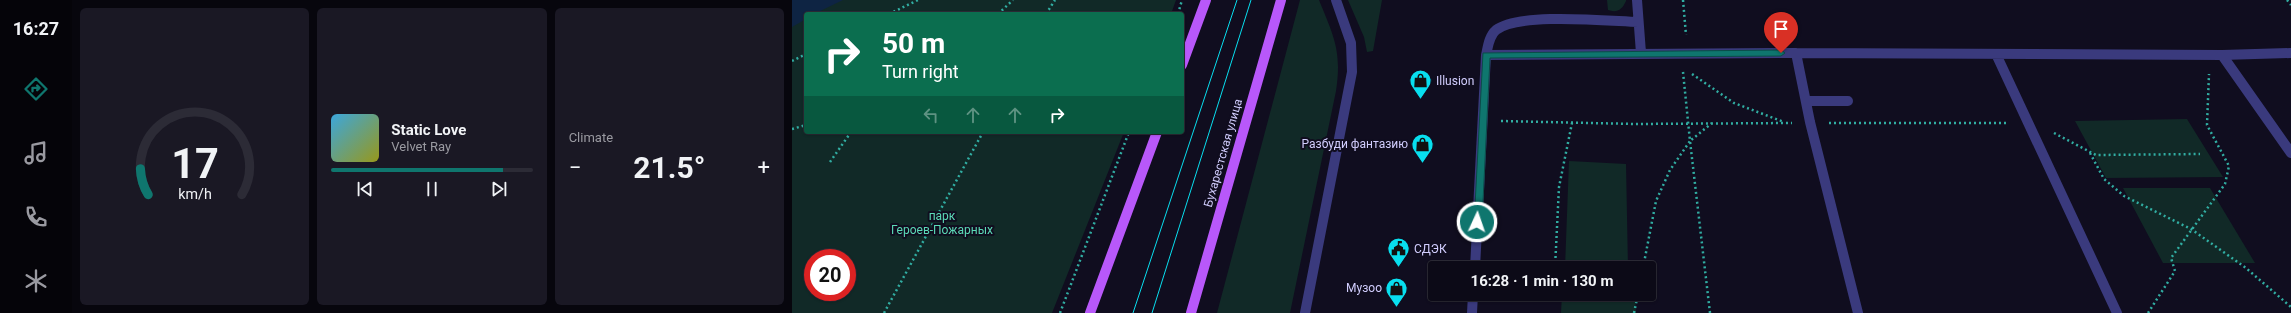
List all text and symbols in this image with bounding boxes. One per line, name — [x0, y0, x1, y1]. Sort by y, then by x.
pin — [1764, 12, 1798, 53]
text: 16:27 — [13, 18, 59, 39]
icon: arrive — [1770, 18, 1792, 40]
text: 50 m — [882, 27, 945, 60]
icon: right — [816, 28, 868, 80]
text: Turn right — [882, 61, 959, 82]
shop icon: Illusion — [1408, 68, 1434, 101]
place label: Illusion — [1436, 74, 1474, 88]
icon: directions — [22, 75, 50, 103]
street label: Бухарестская улица — [1201, 97, 1245, 209]
icon: left — [920, 104, 942, 126]
icon: ahead — [962, 104, 984, 126]
icon: ahead — [1004, 104, 1026, 126]
icon: right — [1046, 104, 1068, 126]
text: Static Love — [391, 121, 466, 139]
text: Climate — [569, 130, 613, 145]
shop icon: Разбуди фантазию — [1410, 131, 1436, 164]
place label: Разбуди фантазию — [1302, 137, 1408, 151]
text: 17 — [171, 138, 219, 187]
icon: music — [22, 139, 50, 167]
text: Velvet Ray — [391, 139, 451, 154]
text: 21.5° — [633, 150, 705, 185]
text: − — [569, 155, 581, 180]
text: + — [758, 155, 770, 180]
icon: previous — [354, 178, 376, 200]
icon: pause — [421, 178, 443, 200]
icon: next — [488, 178, 510, 200]
text: km/h — [178, 185, 211, 201]
position arrow — [1456, 201, 1498, 243]
icon: phone — [22, 203, 50, 231]
park label: парк Героев-Пожарных — [891, 209, 993, 237]
public building icon: СДЭК — [1385, 236, 1411, 269]
place label: СДЭК — [1414, 242, 1447, 256]
speed limit sign: 20 — [804, 249, 856, 301]
icon: climate — [22, 267, 50, 295]
text: 16:28 · 1 min · 130 m — [1471, 272, 1613, 290]
shop icon: Музоо — [1384, 275, 1410, 308]
place label: Музоо — [1346, 281, 1382, 295]

